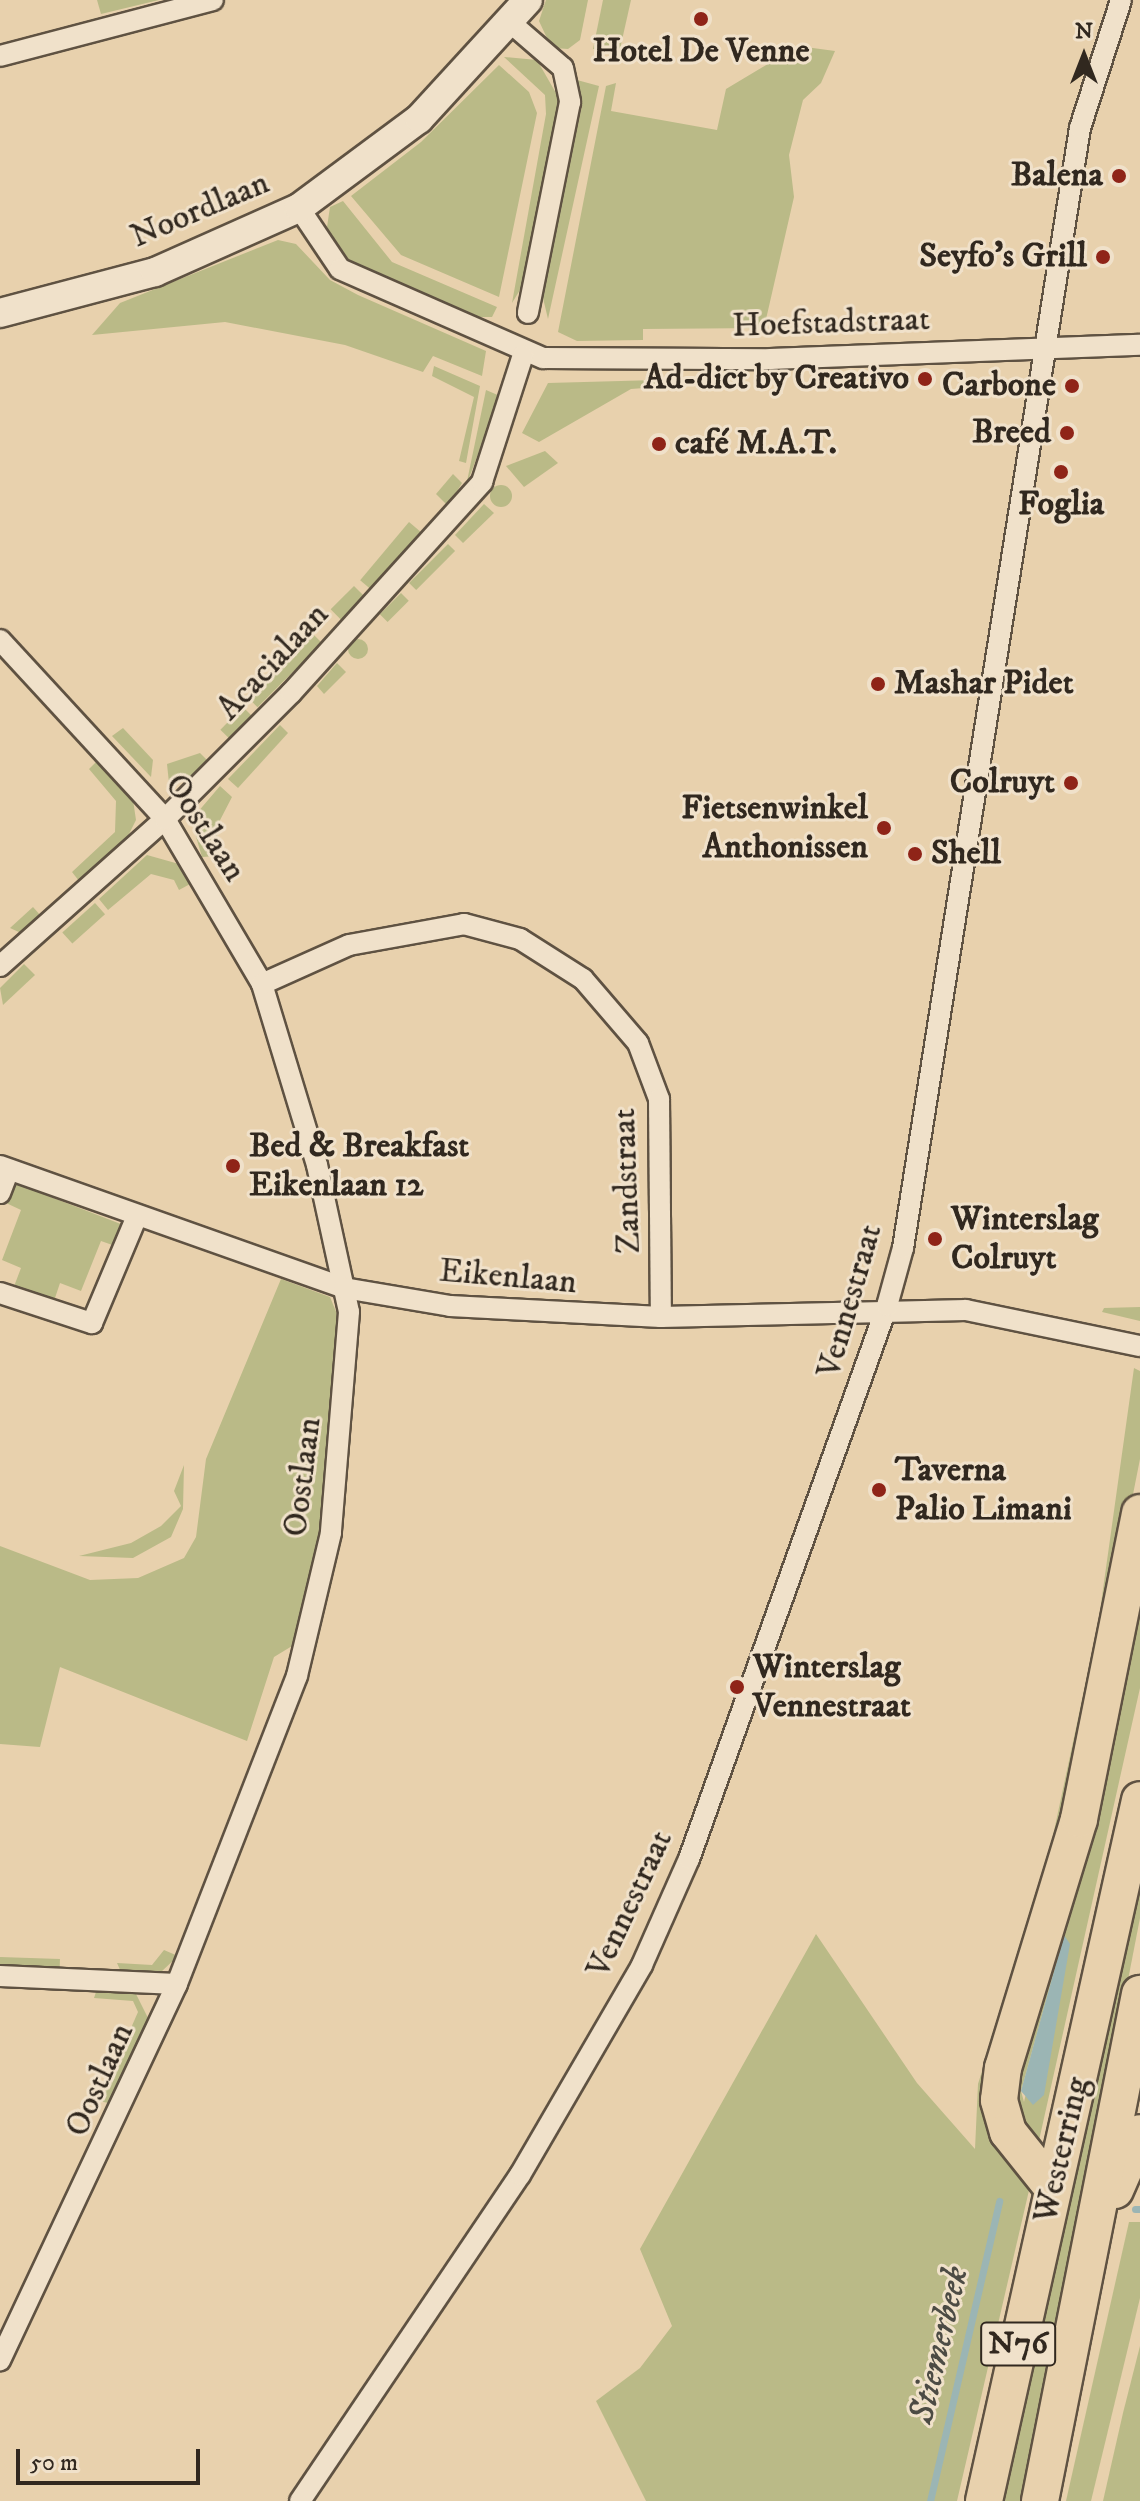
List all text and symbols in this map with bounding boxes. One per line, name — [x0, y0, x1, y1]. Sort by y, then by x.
marker: Hotel De Venne — [692, 10, 710, 28]
north arrow — [1044, 16, 1124, 96]
text: N — [1075, 18, 1093, 45]
place label: Hotel De Venne — [592, 32, 810, 72]
place label: Balena — [1011, 156, 1103, 196]
street label: Noordlaan — [125, 163, 275, 257]
marker: Balena — [1110, 167, 1128, 185]
place label: Seyfo's Grill — [919, 237, 1087, 277]
marker: Seyfo's Grill — [1094, 248, 1112, 266]
street label: Hoefstadstraat — [731, 299, 931, 347]
place label: Ad-dict by Creativo — [644, 359, 909, 399]
place label: Carbone — [942, 366, 1056, 406]
marker: Ad-dict by Creativo — [916, 370, 934, 388]
marker: Carbone — [1063, 377, 1081, 395]
place label: Breed — [972, 413, 1051, 453]
place label: café M.A.T. — [675, 424, 837, 464]
marker: Breed — [1058, 424, 1076, 442]
marker: café M.A.T. — [650, 435, 668, 453]
marker: Foglia — [1052, 463, 1070, 481]
place label: Foglia — [1018, 485, 1104, 525]
street label: Acacialaan — [208, 595, 338, 729]
place label: Mashar Pidet — [894, 664, 1074, 704]
marker: Mashar Pidet — [869, 675, 887, 693]
place label: Colruyt — [950, 763, 1055, 803]
street label: Oostlaan — [155, 767, 255, 889]
marker: Colruyt — [1062, 774, 1080, 792]
place label: Fietsenwinkel Anthonissen — [681, 788, 868, 868]
marker: Fietsenwinkel Anthonissen — [875, 819, 893, 837]
place label: Shell — [931, 834, 1001, 874]
marker: Shell — [906, 845, 924, 863]
street label: Zandstraat — [604, 1108, 650, 1254]
place label: Bed & Breakfast Eikenlaan 12 — [249, 1126, 469, 1206]
marker: Bed & Breakfast Eikenlaan 12 — [224, 1157, 242, 1175]
place label: Winterslag Colruyt — [951, 1199, 1099, 1278]
street label: Vennestraat — [809, 1219, 891, 1383]
marker: Winterslag Colruyt — [926, 1230, 944, 1248]
street label: Eikenlaan — [437, 1251, 579, 1303]
street label: Oostlaan — [275, 1415, 331, 1539]
place label: Taverna Palio Limani — [895, 1450, 1072, 1530]
marker: Taverna Palio Limani — [870, 1481, 888, 1499]
place label: Winterslag Vennestraat — [753, 1647, 911, 1726]
marker: Winterslag Vennestraat — [728, 1678, 746, 1696]
street label: Vennestraat — [578, 1824, 682, 1984]
street label: Oostlaan — [57, 2017, 143, 2143]
street label: Westerring — [1025, 2073, 1099, 2227]
water label: Stiemerbeek — [900, 2262, 978, 2428]
road number: N76 — [980, 2316, 1056, 2372]
scale bar — [20, 2433, 204, 2483]
text: 50 m — [30, 2448, 78, 2478]

